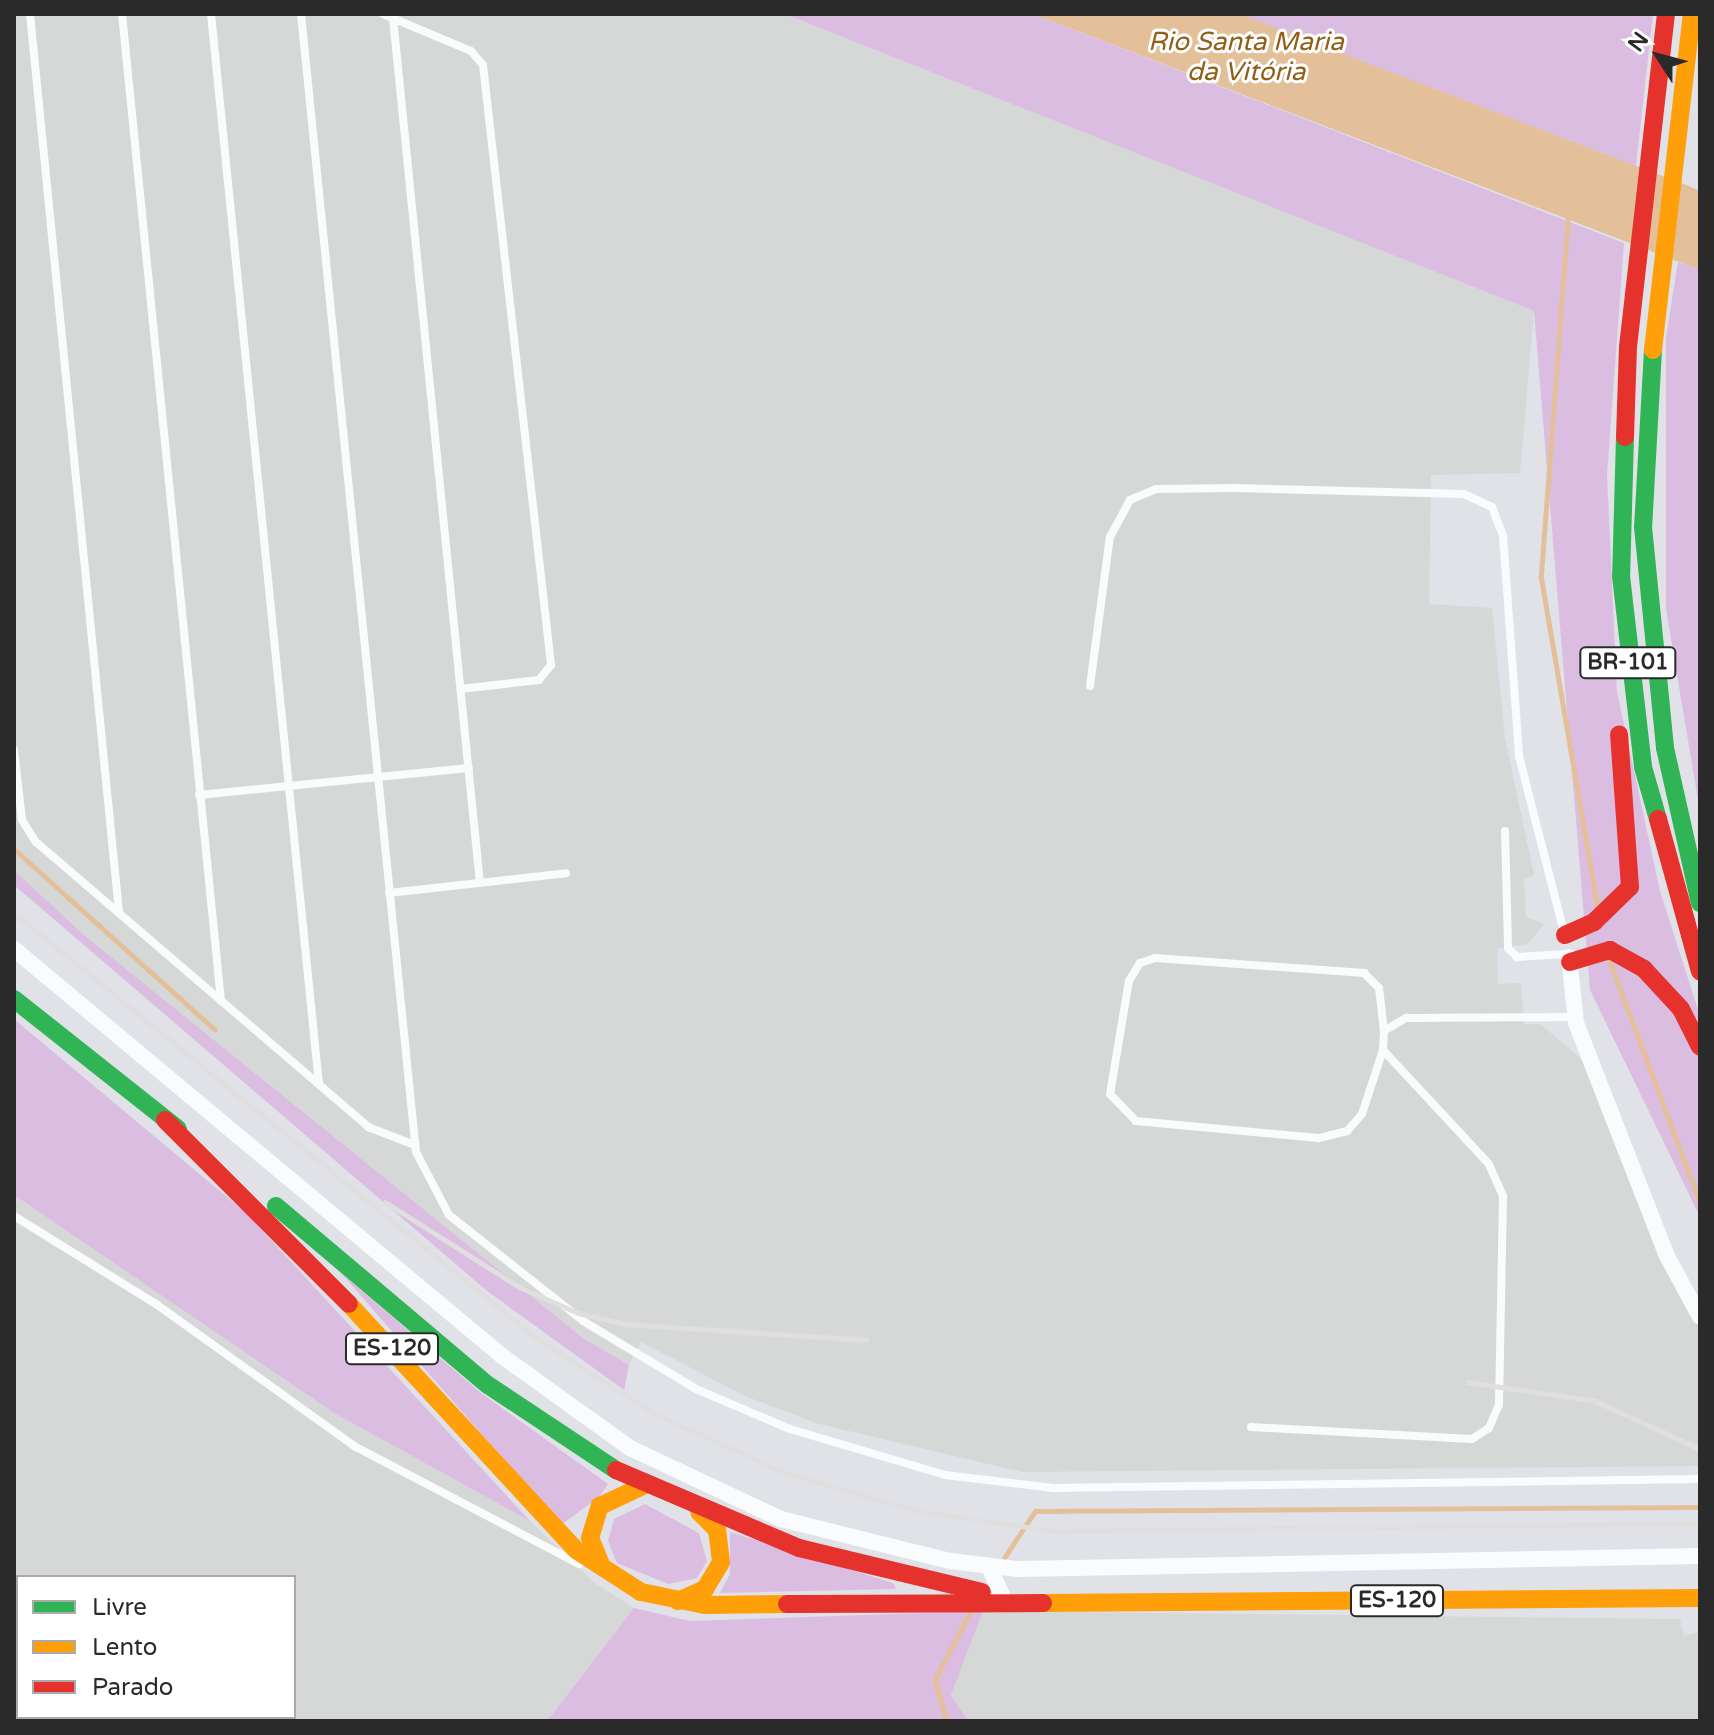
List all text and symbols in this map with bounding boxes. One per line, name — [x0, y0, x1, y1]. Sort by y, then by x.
north arrow — [1618, 16, 1698, 96]
water label: Rio Santa Maria da Vitória — [1148, 26, 1344, 88]
text: N — [1623, 27, 1654, 57]
road number: BR-101 — [1578, 645, 1678, 681]
road number: ES-120 — [344, 1331, 440, 1367]
legend — [16, 1575, 296, 1719]
road number: ES-120 — [1349, 1583, 1445, 1619]
text: Livre — [92, 1593, 147, 1622]
text: Lento — [92, 1633, 157, 1662]
text: Parado — [92, 1673, 173, 1702]

